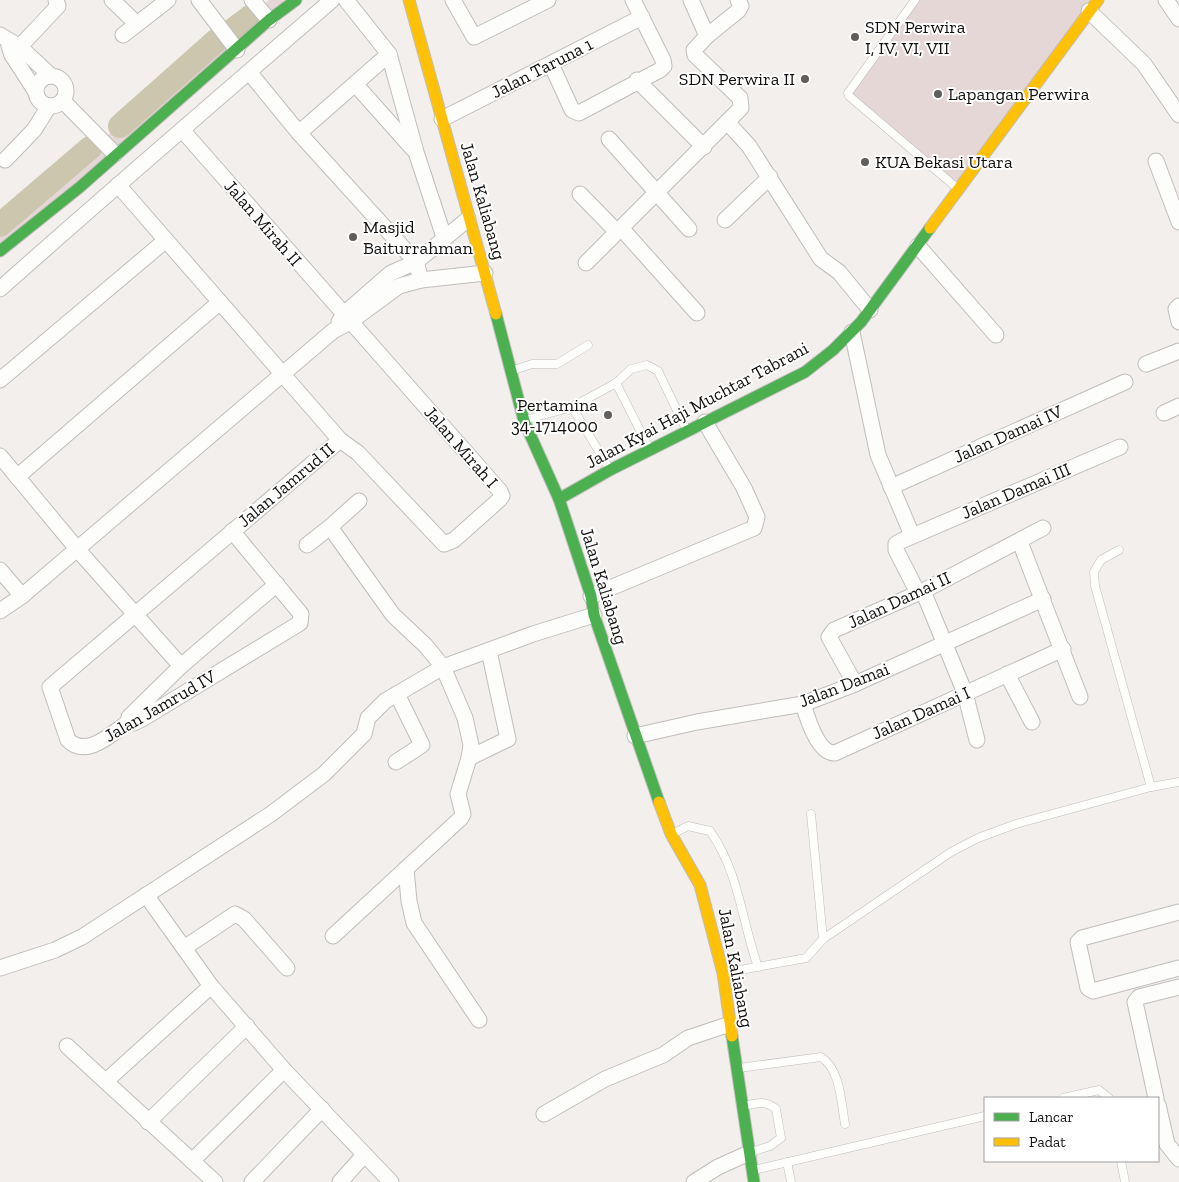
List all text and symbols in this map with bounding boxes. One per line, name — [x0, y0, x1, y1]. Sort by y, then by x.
place label: SDN Perwira I, IV, VI, VII — [865, 16, 966, 59]
marker: SDN Perwira I, IV, VI, VII — [849, 31, 861, 43]
street label: Jalan Taruna 1 — [488, 33, 596, 103]
place label: SDN Perwira II — [679, 68, 795, 90]
marker: SDN Perwira II — [799, 73, 811, 85]
place label: Lapangan Perwira — [948, 83, 1090, 105]
marker: Lapangan Perwira — [932, 88, 944, 100]
street label: Jalan Kaliabang — [456, 140, 510, 263]
place label: KUA Bekasi Utara — [875, 151, 1013, 173]
marker: KUA Bekasi Utara — [859, 156, 871, 168]
street label: Jalan Mirah II — [220, 175, 307, 271]
place label: Masjid Baiturrahman — [363, 216, 474, 259]
marker: Masjid Baiturrahman — [347, 231, 359, 243]
street label: Jalan Kyai Haji Muchtar Tabrani — [582, 337, 812, 473]
place label: Pertamina 34-1714000 — [511, 394, 598, 437]
street label: Jalan Damai IV — [950, 400, 1066, 468]
street label: Jalan Mirah I — [419, 402, 503, 493]
marker: Pertamina 34-1714000 — [602, 409, 614, 421]
street label: Jalan Jamrud II — [233, 438, 339, 532]
street label: Jalan Damai III — [958, 458, 1074, 524]
street label: Jalan Kaliabang — [576, 525, 632, 647]
street label: Jalan Damai II — [844, 567, 954, 633]
street label: Jalan Damai — [796, 658, 892, 712]
street label: Jalan Jamrud IV — [100, 665, 220, 747]
street label: Jalan Damai I — [869, 682, 973, 744]
street label: Jalan Kaliabang — [714, 906, 758, 1030]
legend — [984, 1097, 1159, 1162]
text: Lancar — [1029, 1108, 1074, 1126]
text: Padat — [1029, 1133, 1066, 1151]

